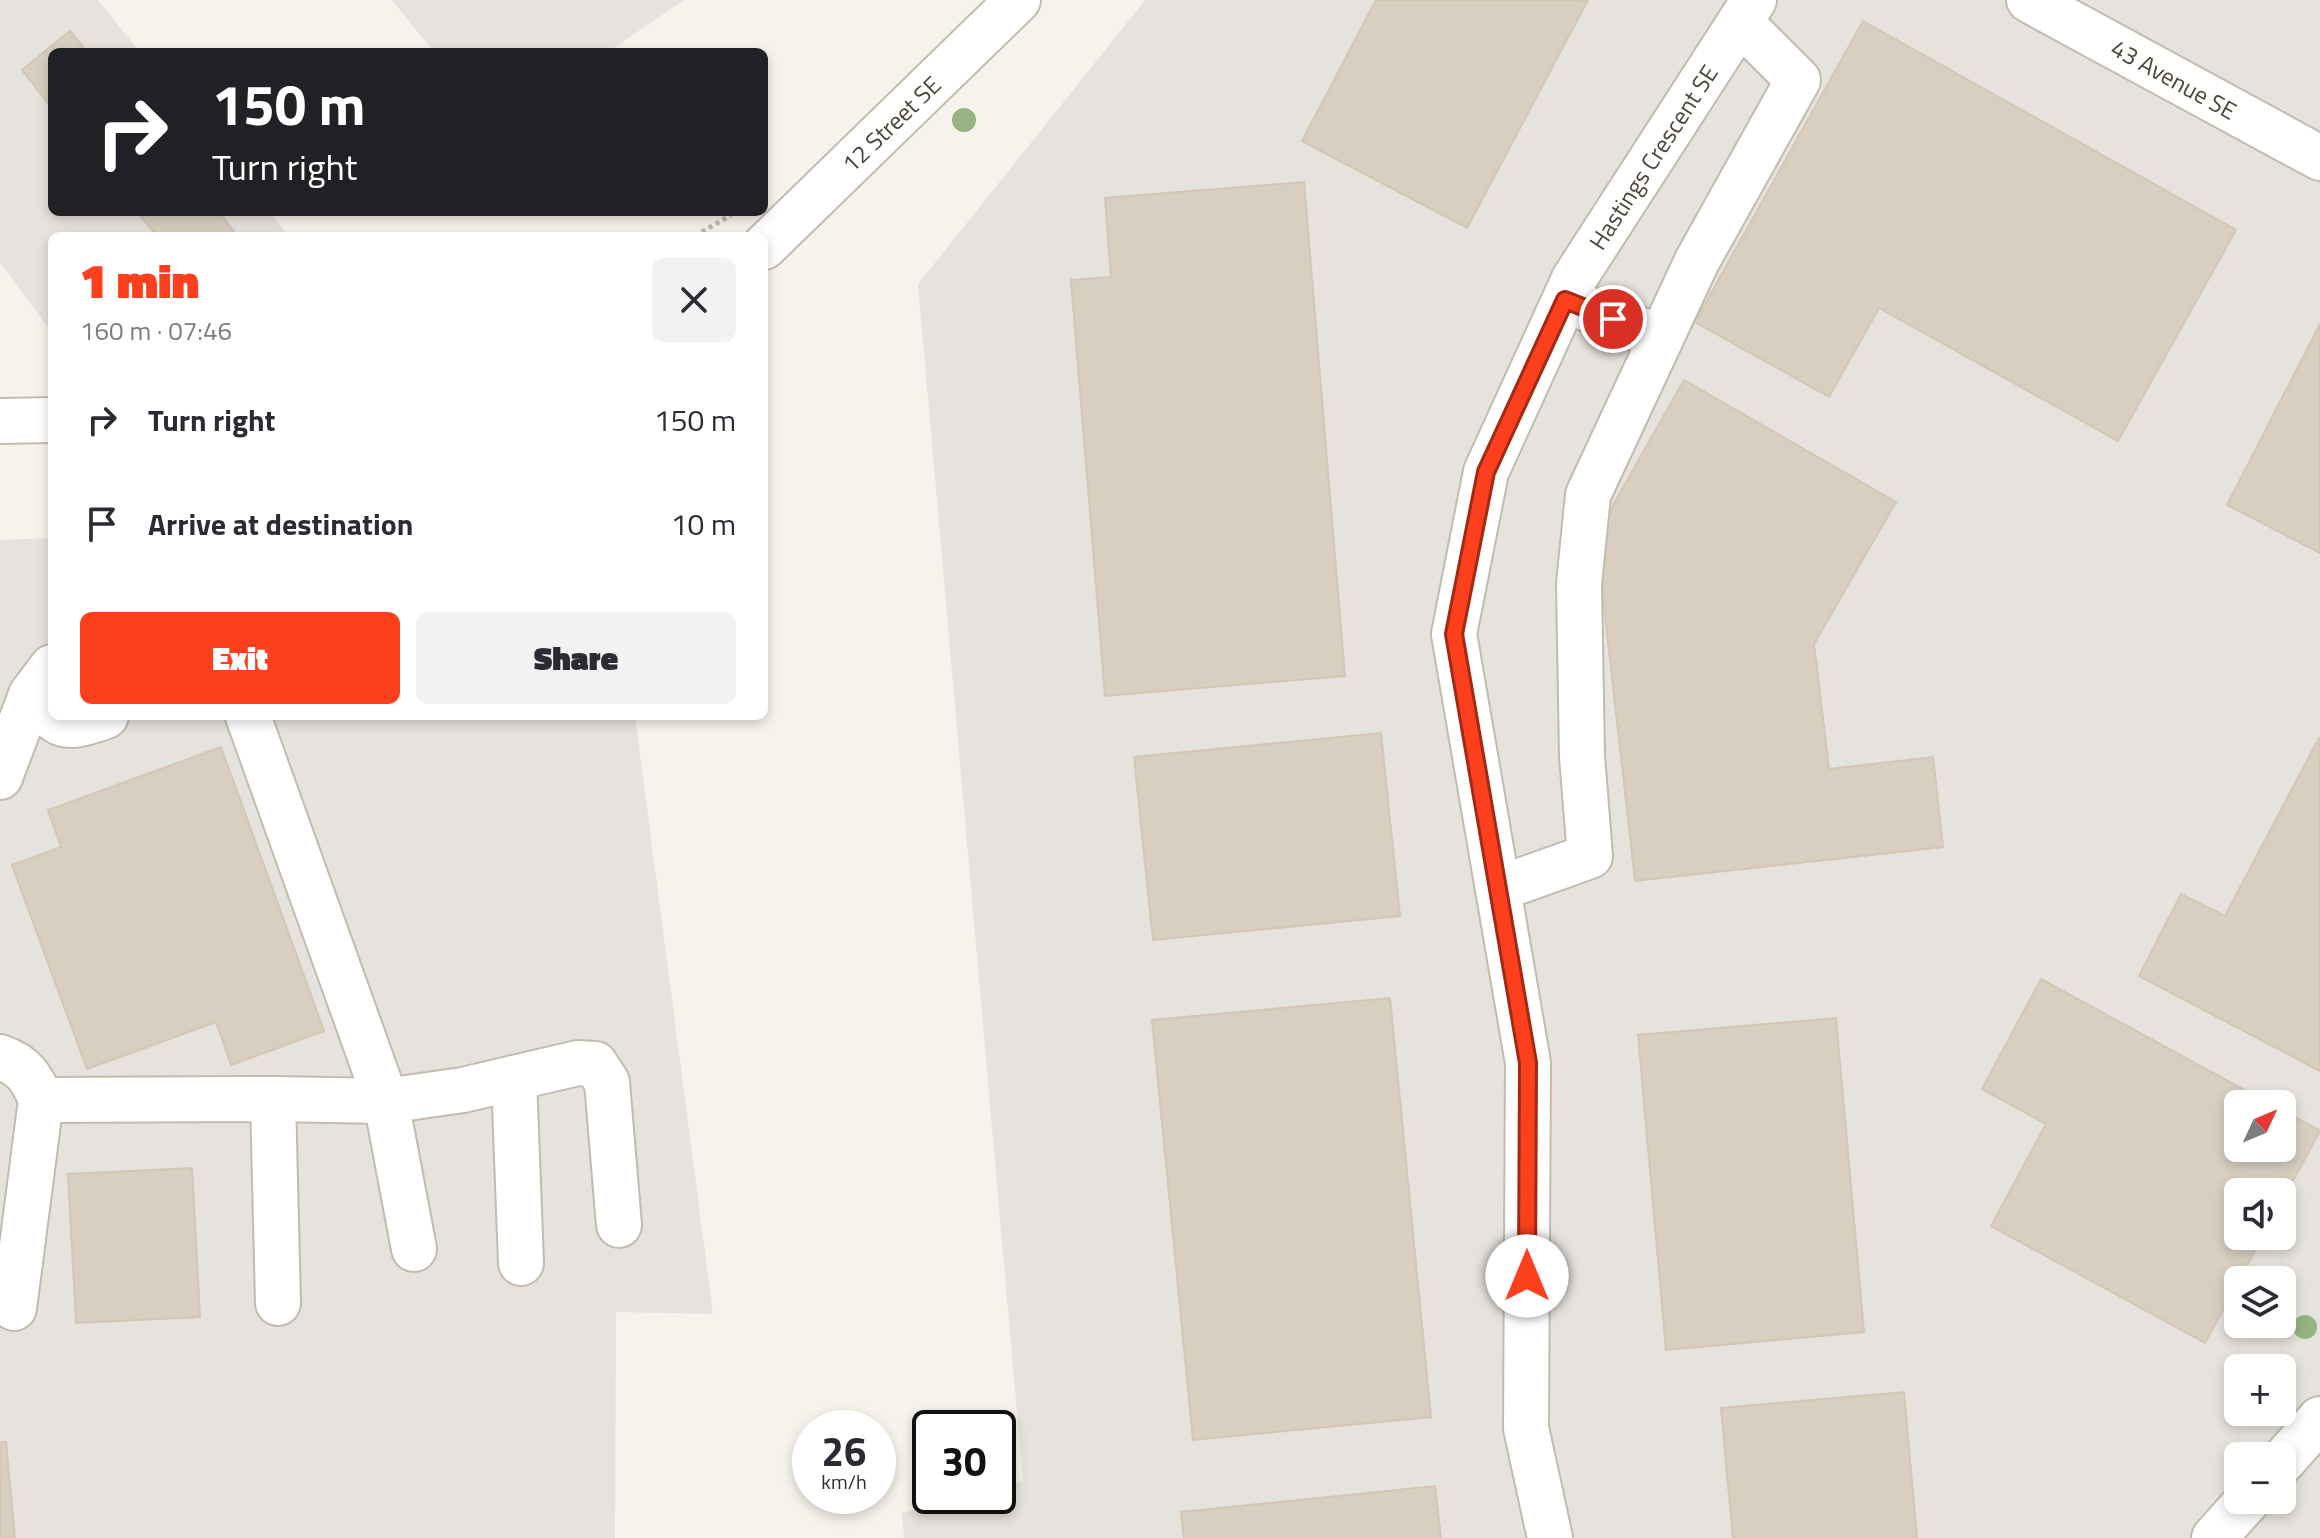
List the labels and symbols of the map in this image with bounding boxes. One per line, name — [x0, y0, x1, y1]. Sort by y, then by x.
street label: 43 Avenue SE — [2105, 30, 2243, 128]
street label: Hastings Crescent SE — [1580, 57, 1726, 257]
street label: 12 Street SE — [833, 67, 949, 181]
pin — [1579, 285, 1647, 353]
north arrow — [2224, 1090, 2296, 1162]
position arrow — [1485, 1234, 1569, 1318]
speed limit sign: 30 — [912, 1410, 1016, 1514]

